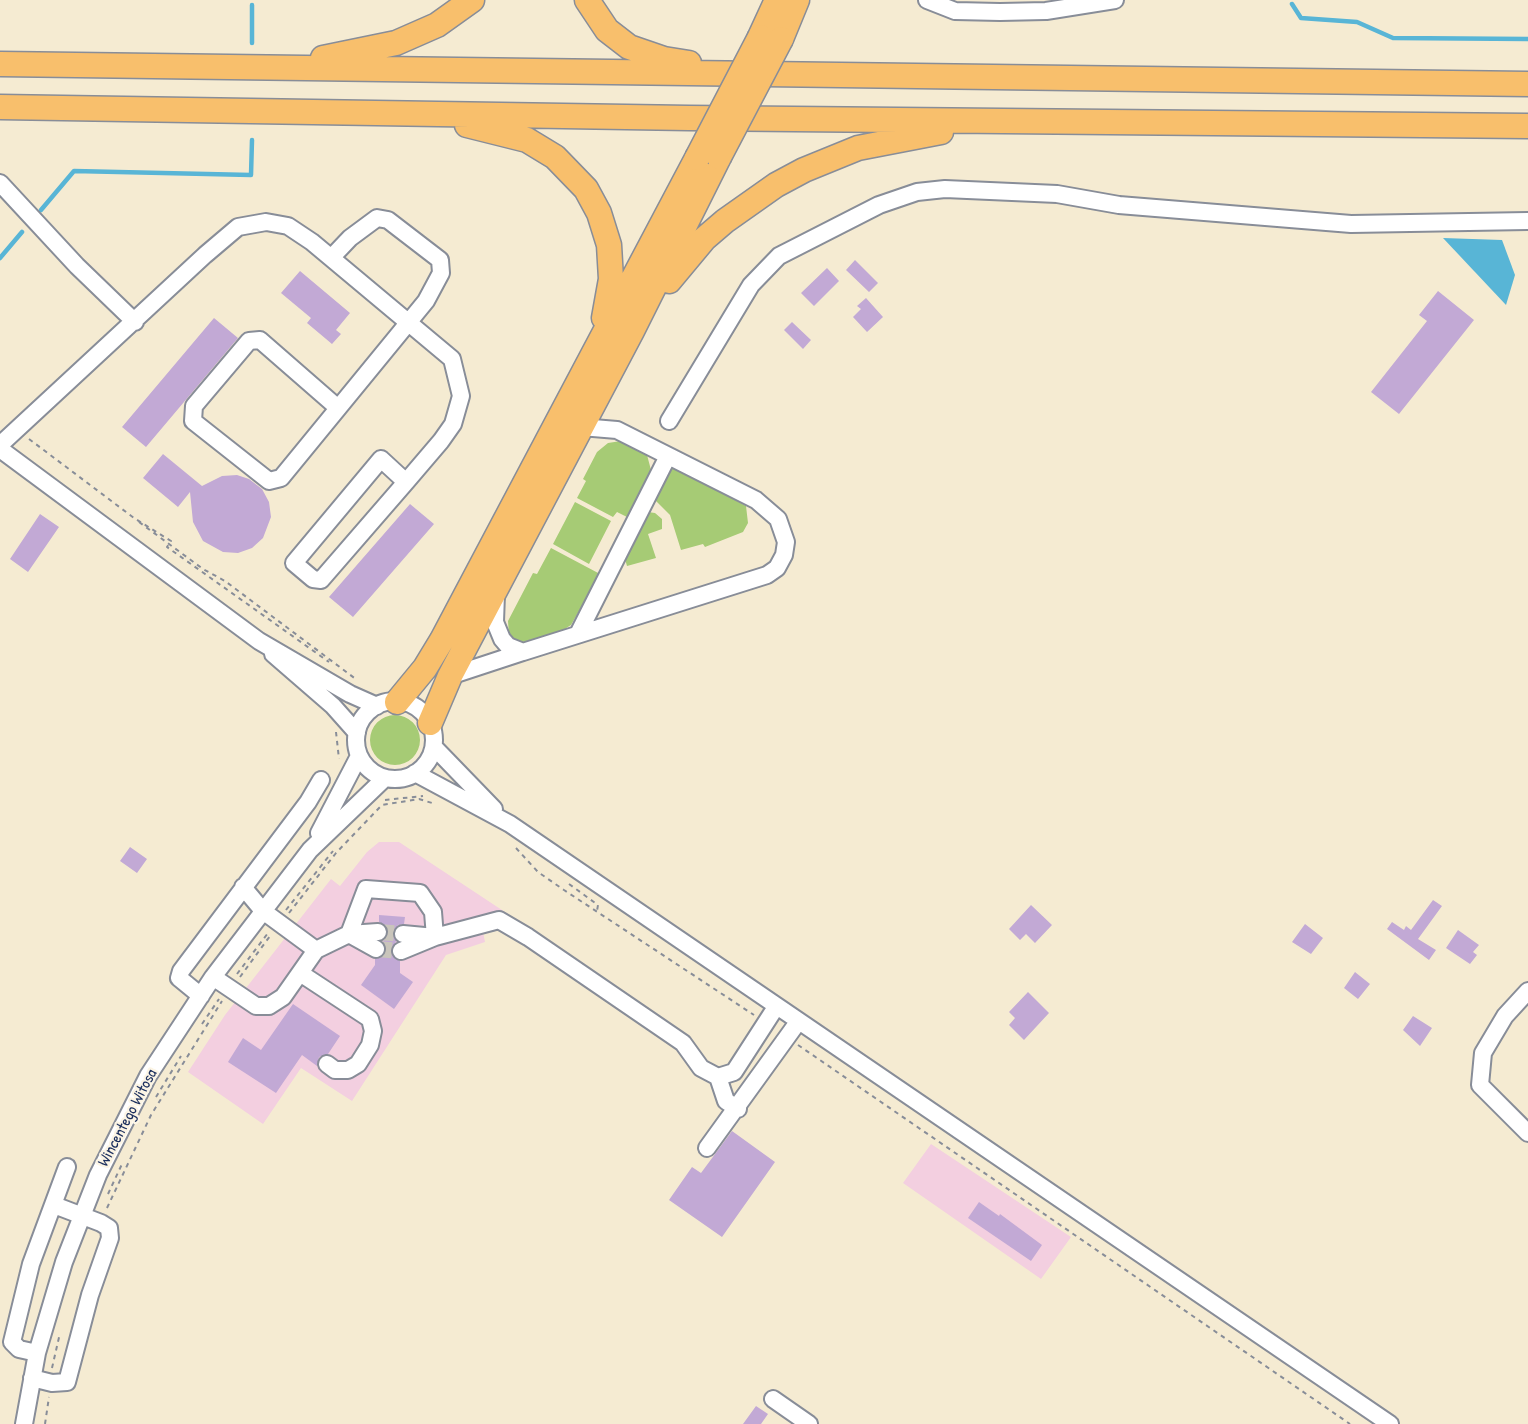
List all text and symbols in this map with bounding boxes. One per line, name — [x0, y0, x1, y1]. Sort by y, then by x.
street label: Wincentego Witosa — [94, 1066, 162, 1170]

